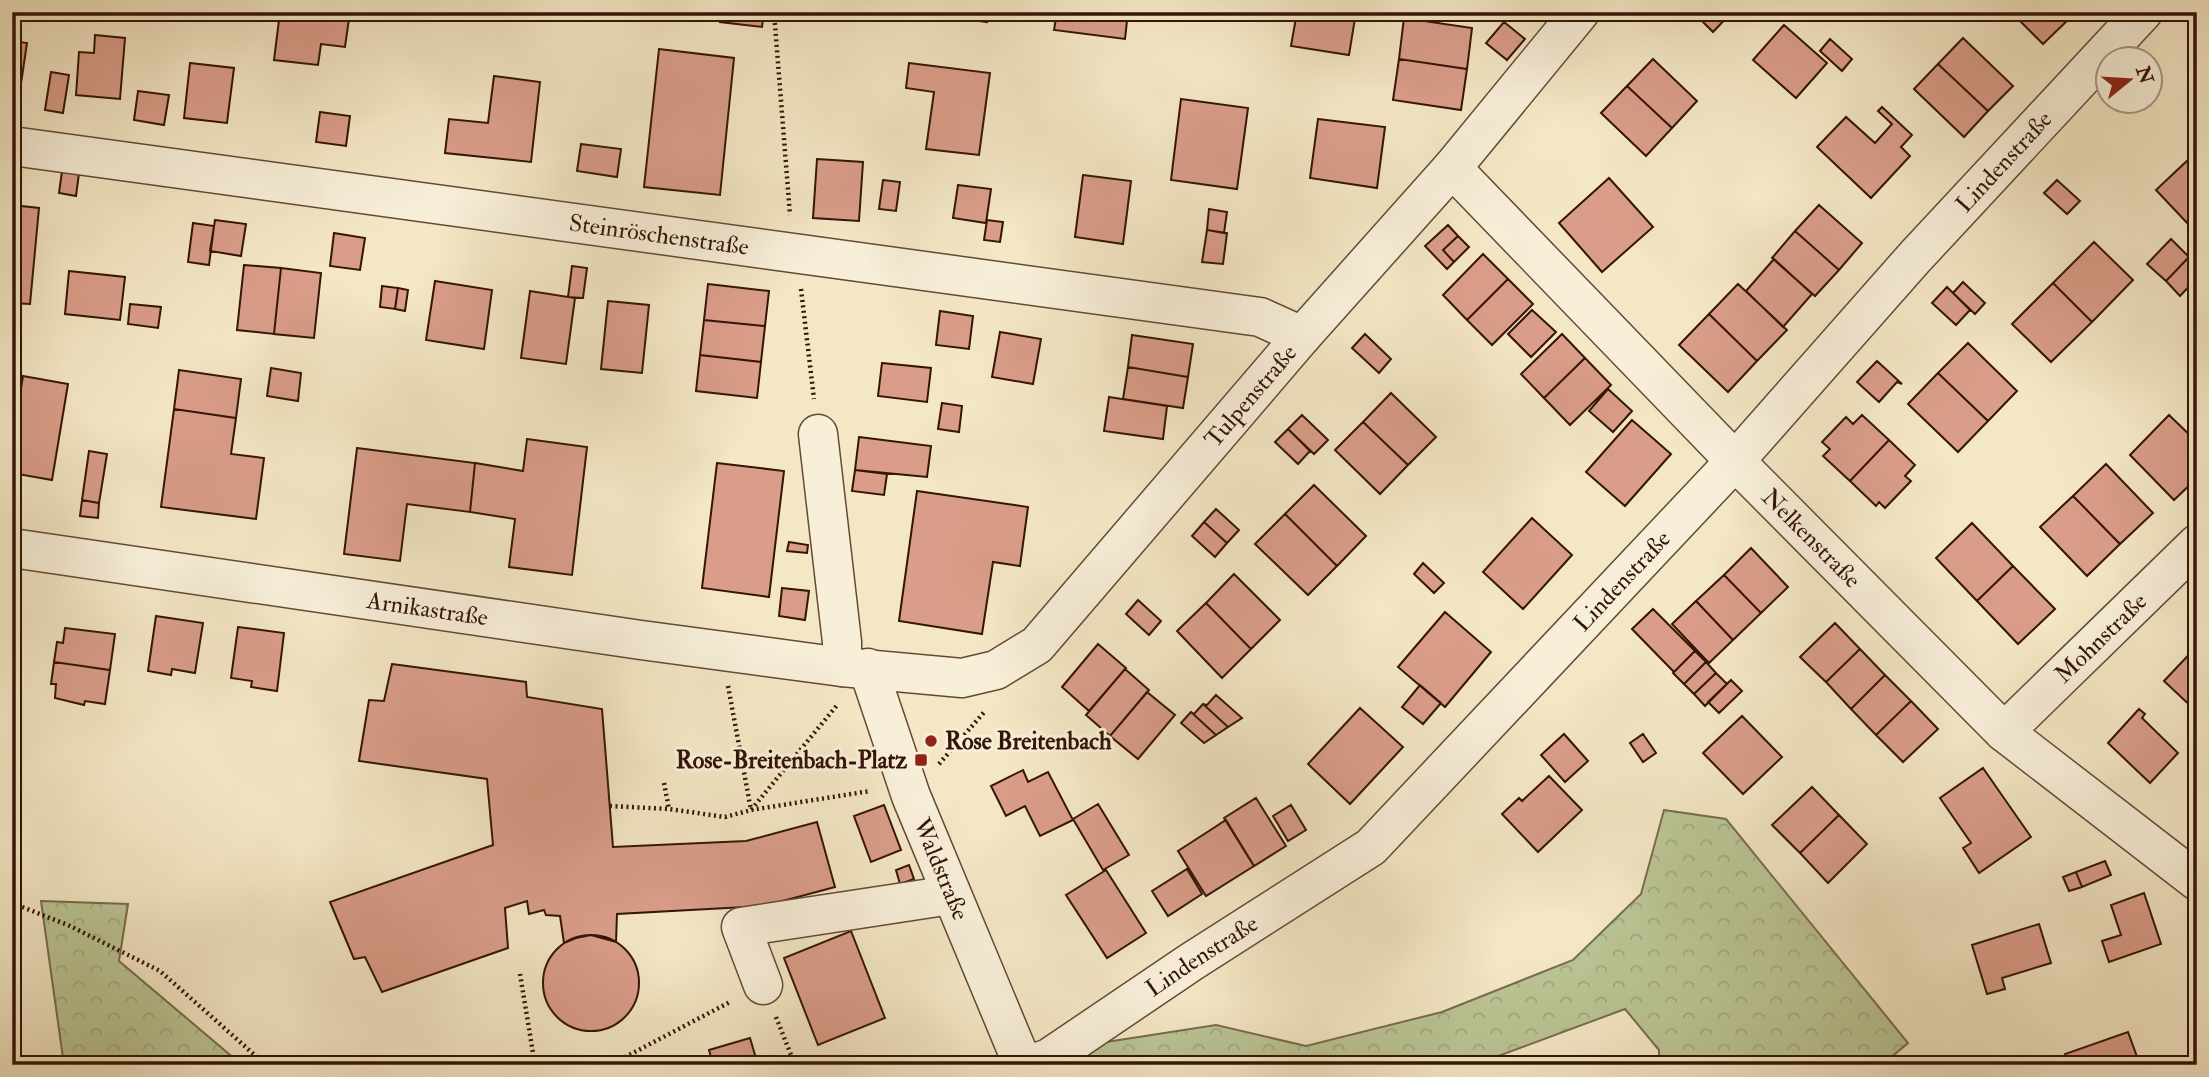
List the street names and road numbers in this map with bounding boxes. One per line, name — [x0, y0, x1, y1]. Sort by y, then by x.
street label: Lindenstraße — [1949, 104, 2059, 219]
street label: Steinröschenstraße — [567, 207, 751, 262]
street label: Tulpenstraße — [1198, 338, 1303, 454]
street label: Nelkenstraße — [1755, 482, 1868, 595]
street label: Lindenstraße — [1567, 524, 1677, 638]
street label: Arnikastraße — [364, 584, 490, 633]
street label: Mohnstraße — [2048, 586, 2153, 690]
street label: Waldstraße — [906, 812, 976, 925]
street label: Lindenstraße — [1140, 908, 1264, 1004]

